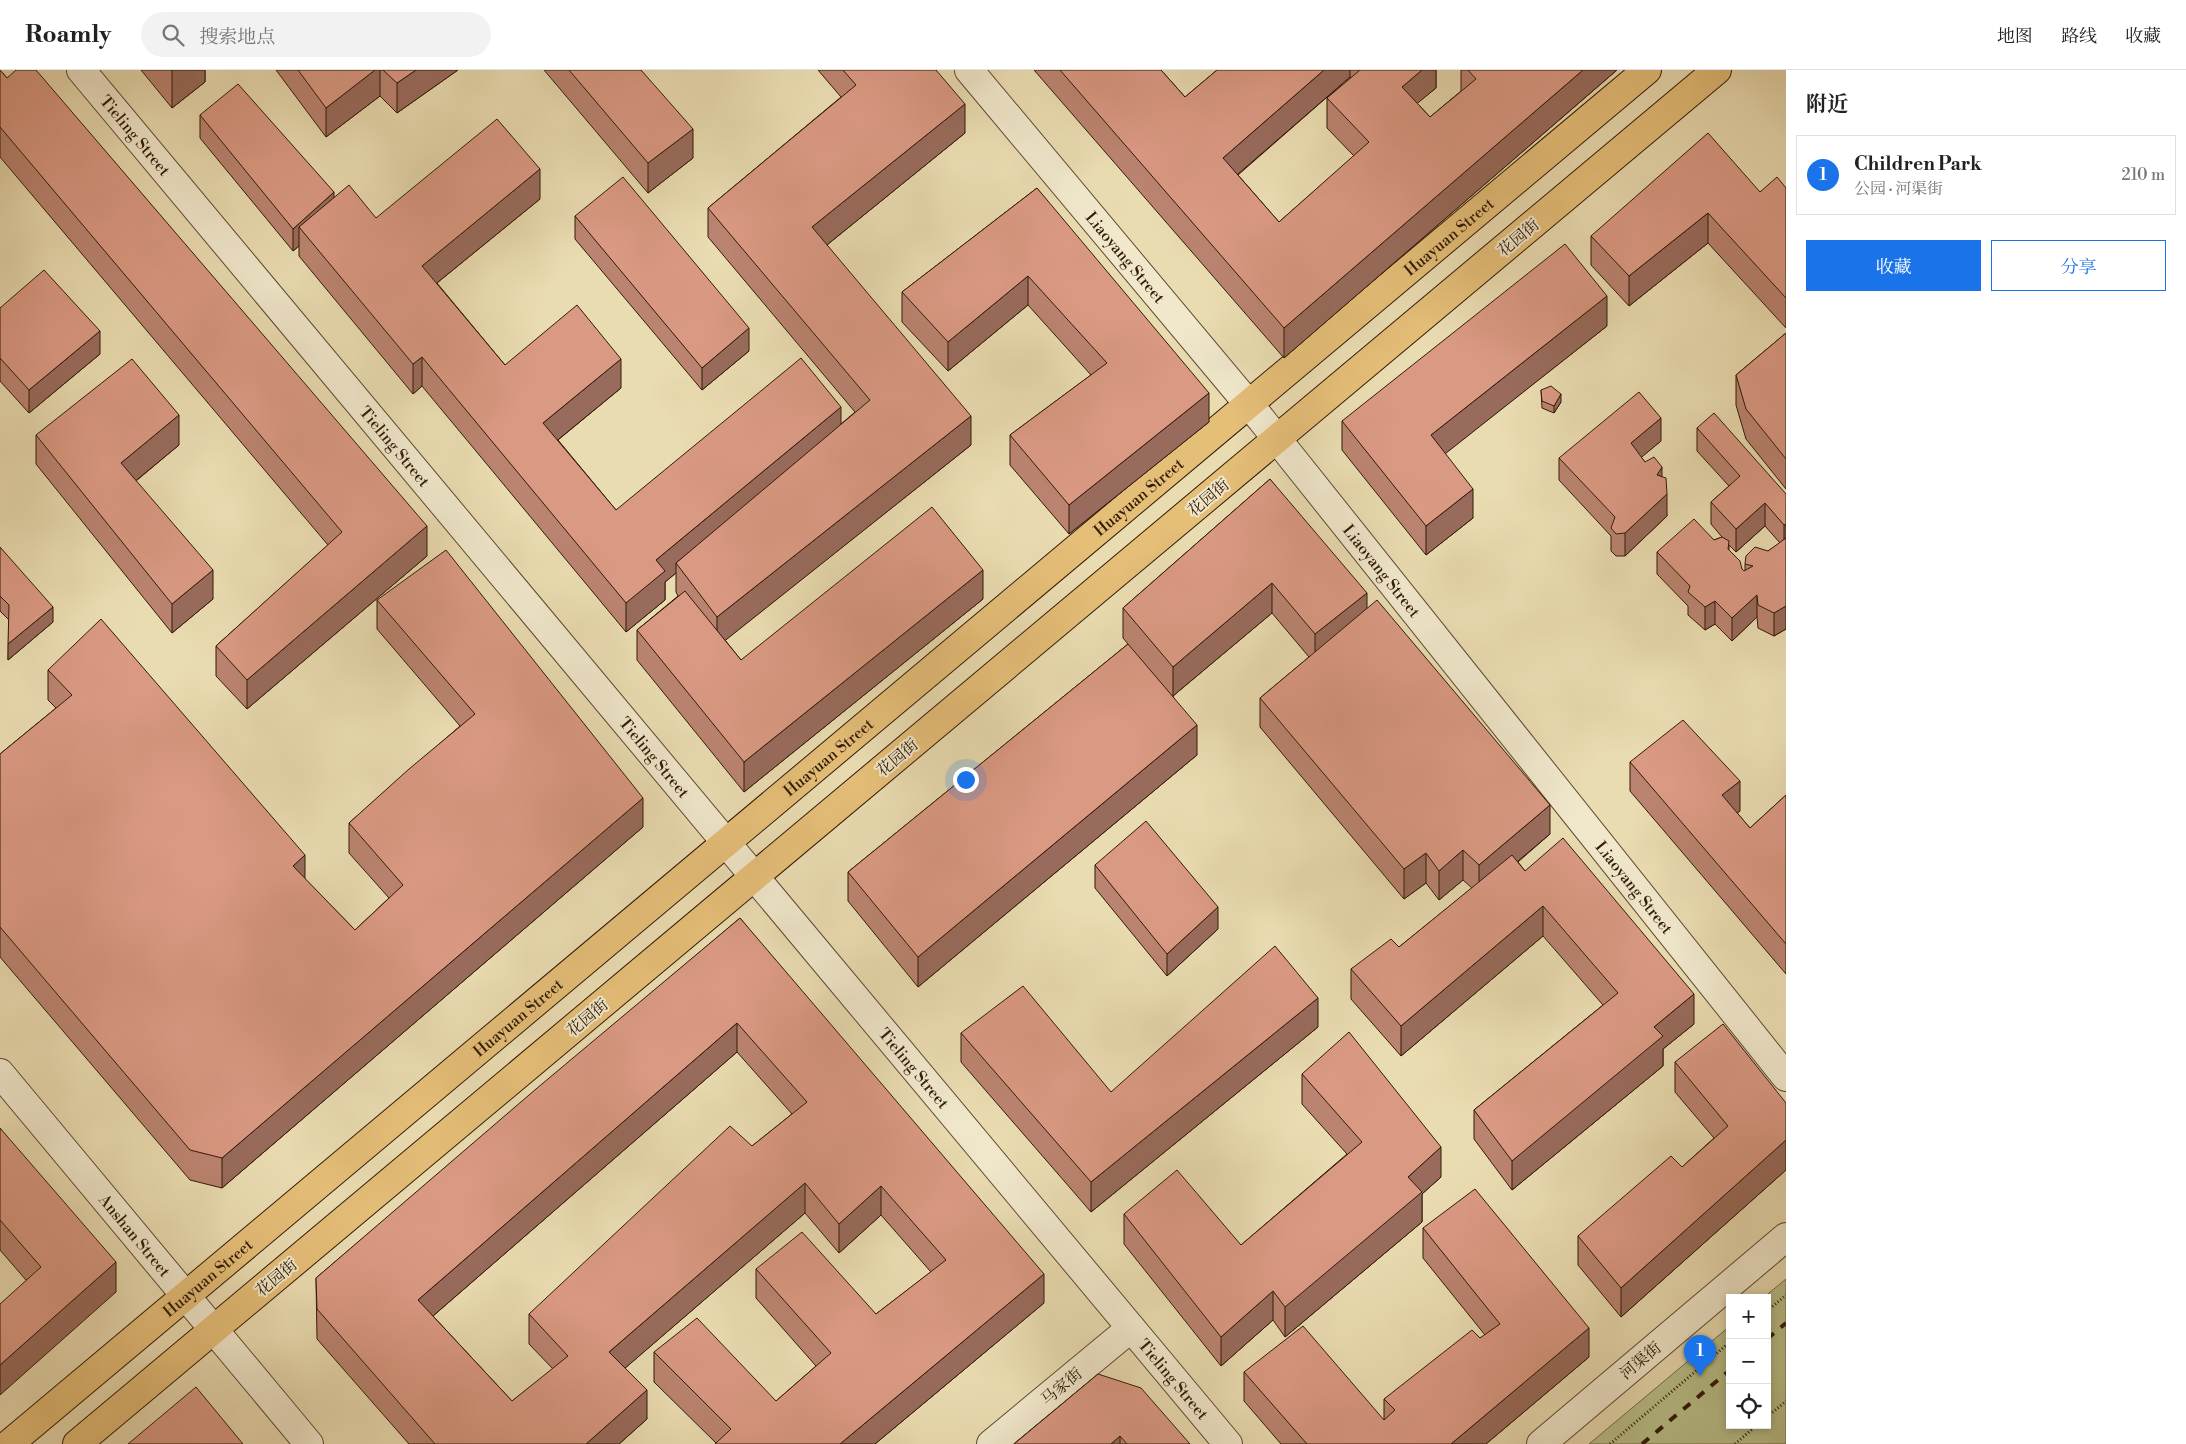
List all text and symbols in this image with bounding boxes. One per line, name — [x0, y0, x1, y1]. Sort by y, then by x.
search box — [141, 12, 491, 57]
text: Roamly — [25, 20, 111, 50]
icon: search — [159, 21, 187, 49]
text: 搜索地点 — [199, 25, 275, 49]
text: 地图 — [1997, 25, 2033, 48]
text: 路线 — [2061, 25, 2097, 48]
text: 收藏 — [2125, 25, 2161, 48]
street label: Tieling Street — [95, 91, 174, 181]
text: 附近 — [1806, 92, 1848, 118]
text: Children Park — [1854, 152, 1982, 176]
text: 1 — [1819, 165, 1827, 185]
text: 210 m — [2121, 165, 2165, 185]
text: 公园 · 河渠街 — [1854, 179, 1943, 199]
street label: Huayuan Street — [1400, 194, 1499, 281]
street label: Liaoyang Street — [1081, 208, 1169, 308]
street label: 花园街 — [1494, 215, 1543, 261]
button: 收藏 — [1806, 240, 1981, 291]
button: 分享 — [1991, 240, 2166, 291]
street label: Tieling Street — [355, 402, 434, 492]
street label: Huayuan Street — [1090, 454, 1188, 541]
street label: 花园街 — [1184, 475, 1233, 521]
street label: Liaoyang Street — [1338, 521, 1424, 622]
street label: Tieling Street — [614, 713, 693, 802]
street label: Huayuan Street — [780, 714, 878, 801]
street label: 花园街 — [873, 735, 922, 781]
your location — [953, 767, 979, 793]
street label: Liaoyang Street — [1591, 837, 1677, 939]
street label: Huayuan Street — [469, 974, 568, 1061]
street label: 花园街 — [563, 995, 612, 1041]
street label: Tieling Street — [874, 1024, 953, 1113]
street label: Anshan Street — [93, 1190, 175, 1281]
street label: Huayuan Street — [159, 1235, 257, 1322]
street label: 花园街 — [252, 1255, 301, 1301]
map controls — [1726, 1294, 1771, 1429]
button: + — [1726, 1294, 1771, 1339]
street label: Tieling Street — [1133, 1335, 1213, 1424]
pin: 1 — [1684, 1335, 1716, 1376]
street label: 河渠街 — [1616, 1338, 1665, 1384]
button: − — [1726, 1339, 1771, 1384]
street label: 马家街 — [1037, 1364, 1086, 1410]
button: locate — [1726, 1384, 1771, 1429]

